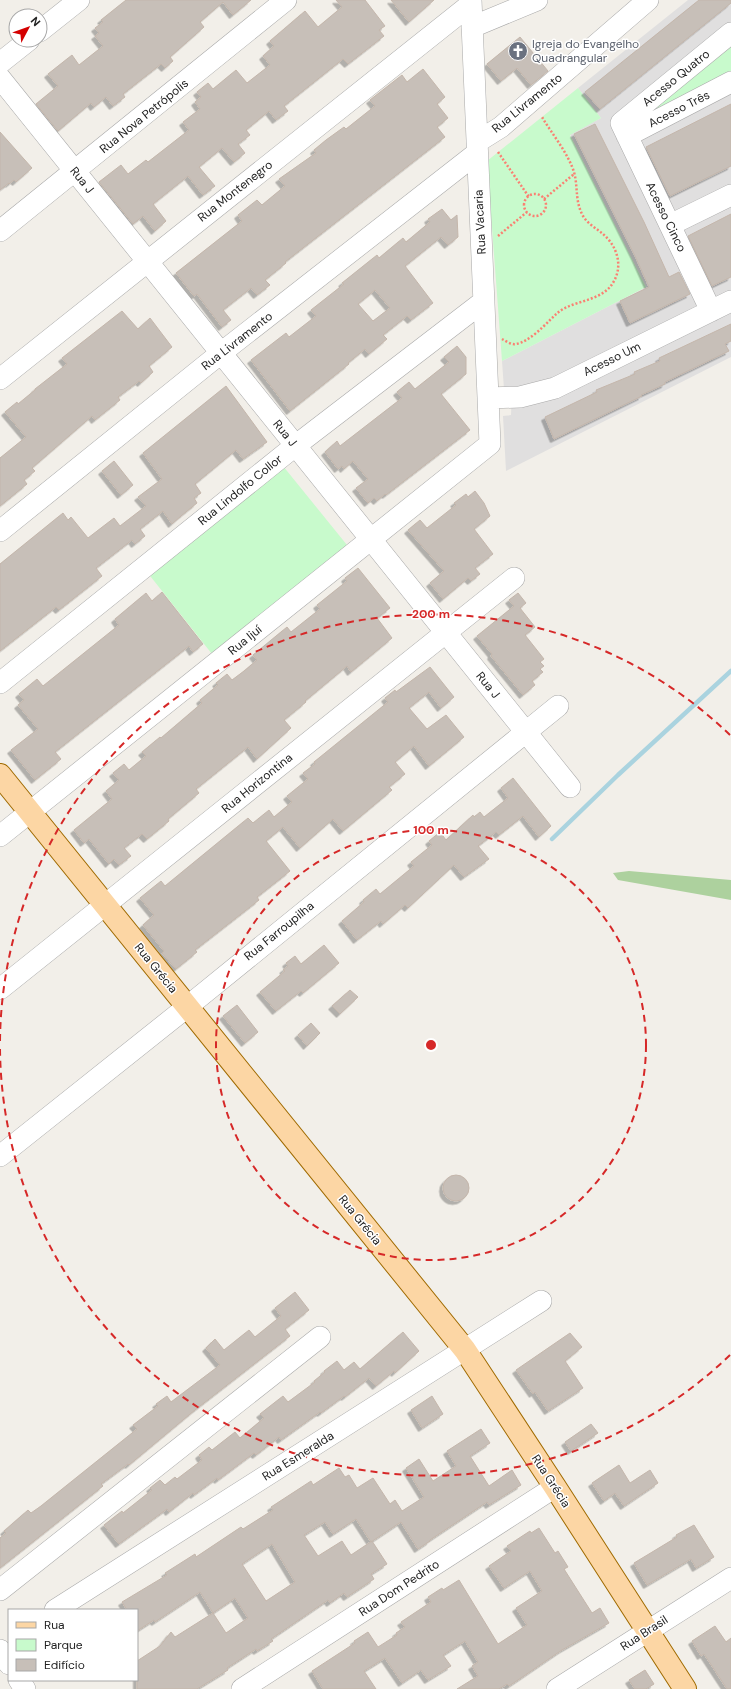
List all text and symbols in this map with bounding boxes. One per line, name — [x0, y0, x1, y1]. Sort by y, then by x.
north arrow — [8, 8, 48, 48]
text: N — [28, 14, 43, 29]
place label: Igreja do Evangelho Quadrangular — [532, 36, 639, 66]
church icon: Igreja do Evangelho Quadrangular — [507, 40, 529, 62]
street label: Acesso Quatro — [639, 46, 713, 110]
street label: Rua Livramento — [488, 70, 566, 136]
street label: Rua Nova Petrópolis — [96, 75, 192, 157]
street label: Acesso Três — [646, 87, 712, 131]
street label: Rua Montenegro — [194, 157, 276, 225]
street label: Rua J — [66, 163, 98, 197]
street label: Acesso Cinco — [642, 179, 690, 255]
street label: Rua Vacaria — [470, 189, 490, 255]
street label: Rua Livramento — [198, 308, 276, 374]
street label: Acesso Um — [581, 338, 643, 380]
street label: Rua J — [269, 416, 301, 450]
street label: Rua Lindolfo Collor — [195, 451, 286, 529]
text: 200 m — [412, 606, 450, 622]
street label: Rua Ijuí — [225, 621, 265, 658]
street label: Rua J — [472, 668, 504, 702]
street label: Rua Horizontina — [218, 749, 296, 817]
text: 100 m — [413, 822, 449, 838]
street label: Rua Farroupilha — [241, 898, 317, 964]
street label: Rua Grécia — [131, 940, 181, 996]
centre of rings — [424, 1038, 438, 1052]
street label: Rua Grécia — [335, 1192, 385, 1248]
street label: Rua Esmeralda — [259, 1428, 337, 1484]
street label: Rua Grécia — [528, 1451, 574, 1511]
street label: Rua Dom Pedrito — [356, 1556, 442, 1620]
legend — [8, 1609, 138, 1681]
street label: Rua Brasil — [617, 1612, 671, 1654]
text: Rua — [44, 1617, 65, 1633]
text: Parque — [44, 1637, 83, 1653]
text: Edifício — [44, 1657, 85, 1673]

